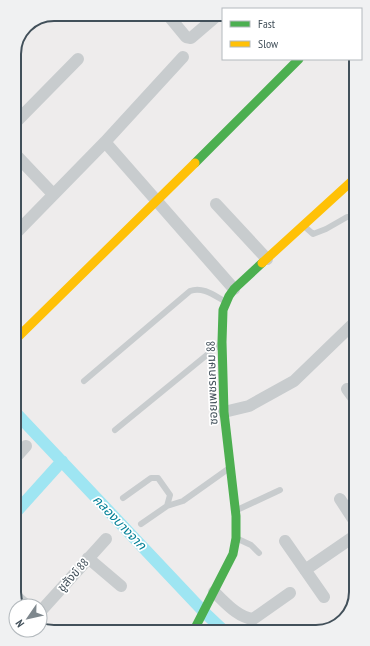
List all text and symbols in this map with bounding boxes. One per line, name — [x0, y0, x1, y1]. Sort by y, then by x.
legend — [222, 8, 362, 60]
text: Fast — [258, 16, 276, 31]
text: Slow — [258, 36, 279, 51]
street label: ซอยเพชรเกษม 88 — [203, 341, 220, 425]
water label: คลองบางจาก — [89, 491, 151, 554]
street label: ชูสังข์ 88 — [54, 555, 92, 594]
north arrow — [8, 598, 48, 638]
text: N — [12, 617, 27, 630]

